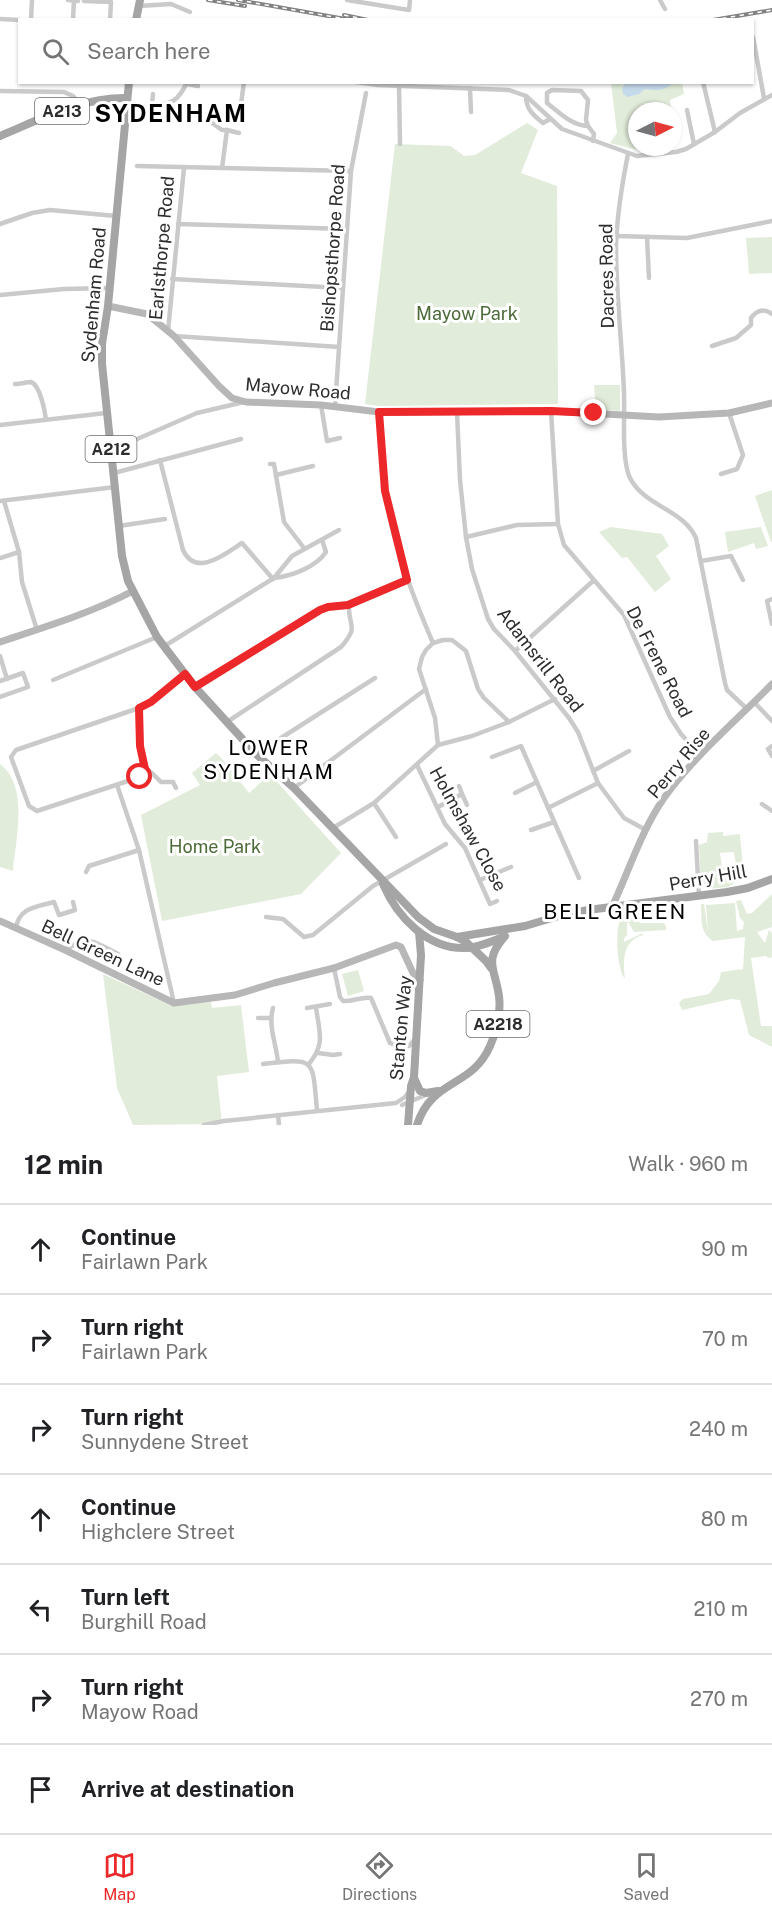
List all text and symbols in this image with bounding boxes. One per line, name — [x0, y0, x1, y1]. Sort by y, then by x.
search box — [18, 18, 754, 84]
icon: search — [39, 35, 72, 68]
text: Search here — [87, 38, 211, 64]
road number: A213 — [35, 98, 89, 124]
district label: SYDENHAM — [94, 99, 248, 127]
north arrow — [628, 102, 682, 156]
street label: Bishopsthorpe Road — [316, 163, 349, 333]
street label: Earlsthorpe Road — [145, 175, 178, 321]
street label: Dacres Road — [595, 223, 618, 329]
street label: Sydenham Road — [77, 226, 110, 364]
park label: Mayow Park — [416, 303, 518, 324]
street label: Mayow Road — [244, 373, 352, 404]
route end — [580, 399, 606, 425]
road number: A212 — [86, 436, 136, 462]
street label: Adamsrill Road — [493, 603, 588, 716]
street label: De Frene Road — [622, 603, 697, 721]
street label: Perry Rise — [643, 723, 714, 802]
district label: LOWER SYDENHAM — [203, 735, 335, 784]
route start — [126, 763, 152, 789]
street label: Holmshaw Close — [426, 763, 511, 895]
park label: Home Park — [169, 836, 261, 857]
street label: Perry Hill — [667, 860, 749, 895]
district label: BELL GREEN — [543, 899, 687, 924]
street label: Bell Green Lane — [38, 915, 168, 990]
street label: Stanton Way — [385, 974, 416, 1081]
road number: A2218 — [466, 1011, 530, 1037]
text: 12 min — [24, 1149, 103, 1180]
text: Walk · 960 m — [628, 1152, 748, 1176]
text: Continue — [81, 1224, 176, 1250]
icon: ahead — [24, 1233, 57, 1266]
text: 90 m — [701, 1237, 748, 1261]
text: Fairlawn Park — [81, 1250, 208, 1274]
text: Turn right — [81, 1314, 184, 1340]
icon: right — [24, 1323, 57, 1356]
text: 70 m — [702, 1327, 748, 1351]
text: Fairlawn Park — [81, 1340, 208, 1364]
text: Turn right — [81, 1404, 184, 1430]
icon: right — [24, 1413, 57, 1446]
text: 240 m — [689, 1417, 748, 1441]
text: Sunnydene Street — [81, 1430, 249, 1454]
text: Continue — [81, 1494, 176, 1520]
icon: ahead — [24, 1503, 57, 1536]
text: 80 m — [701, 1507, 748, 1531]
text: Highclere Street — [81, 1520, 235, 1544]
text: Turn left — [81, 1584, 170, 1610]
icon: left — [24, 1593, 57, 1626]
text: 210 m — [694, 1597, 748, 1621]
text: Burghill Road — [81, 1610, 207, 1634]
text: Turn right — [81, 1674, 184, 1700]
icon: right — [24, 1683, 57, 1716]
text: 270 m — [690, 1687, 748, 1711]
text: Mayow Road — [81, 1700, 199, 1724]
icon: arrive — [24, 1773, 57, 1806]
text: Arrive at destination — [81, 1776, 294, 1802]
tab: Map — [103, 1849, 136, 1904]
tab: Directions — [342, 1849, 417, 1904]
tab: Saved — [623, 1849, 669, 1904]

